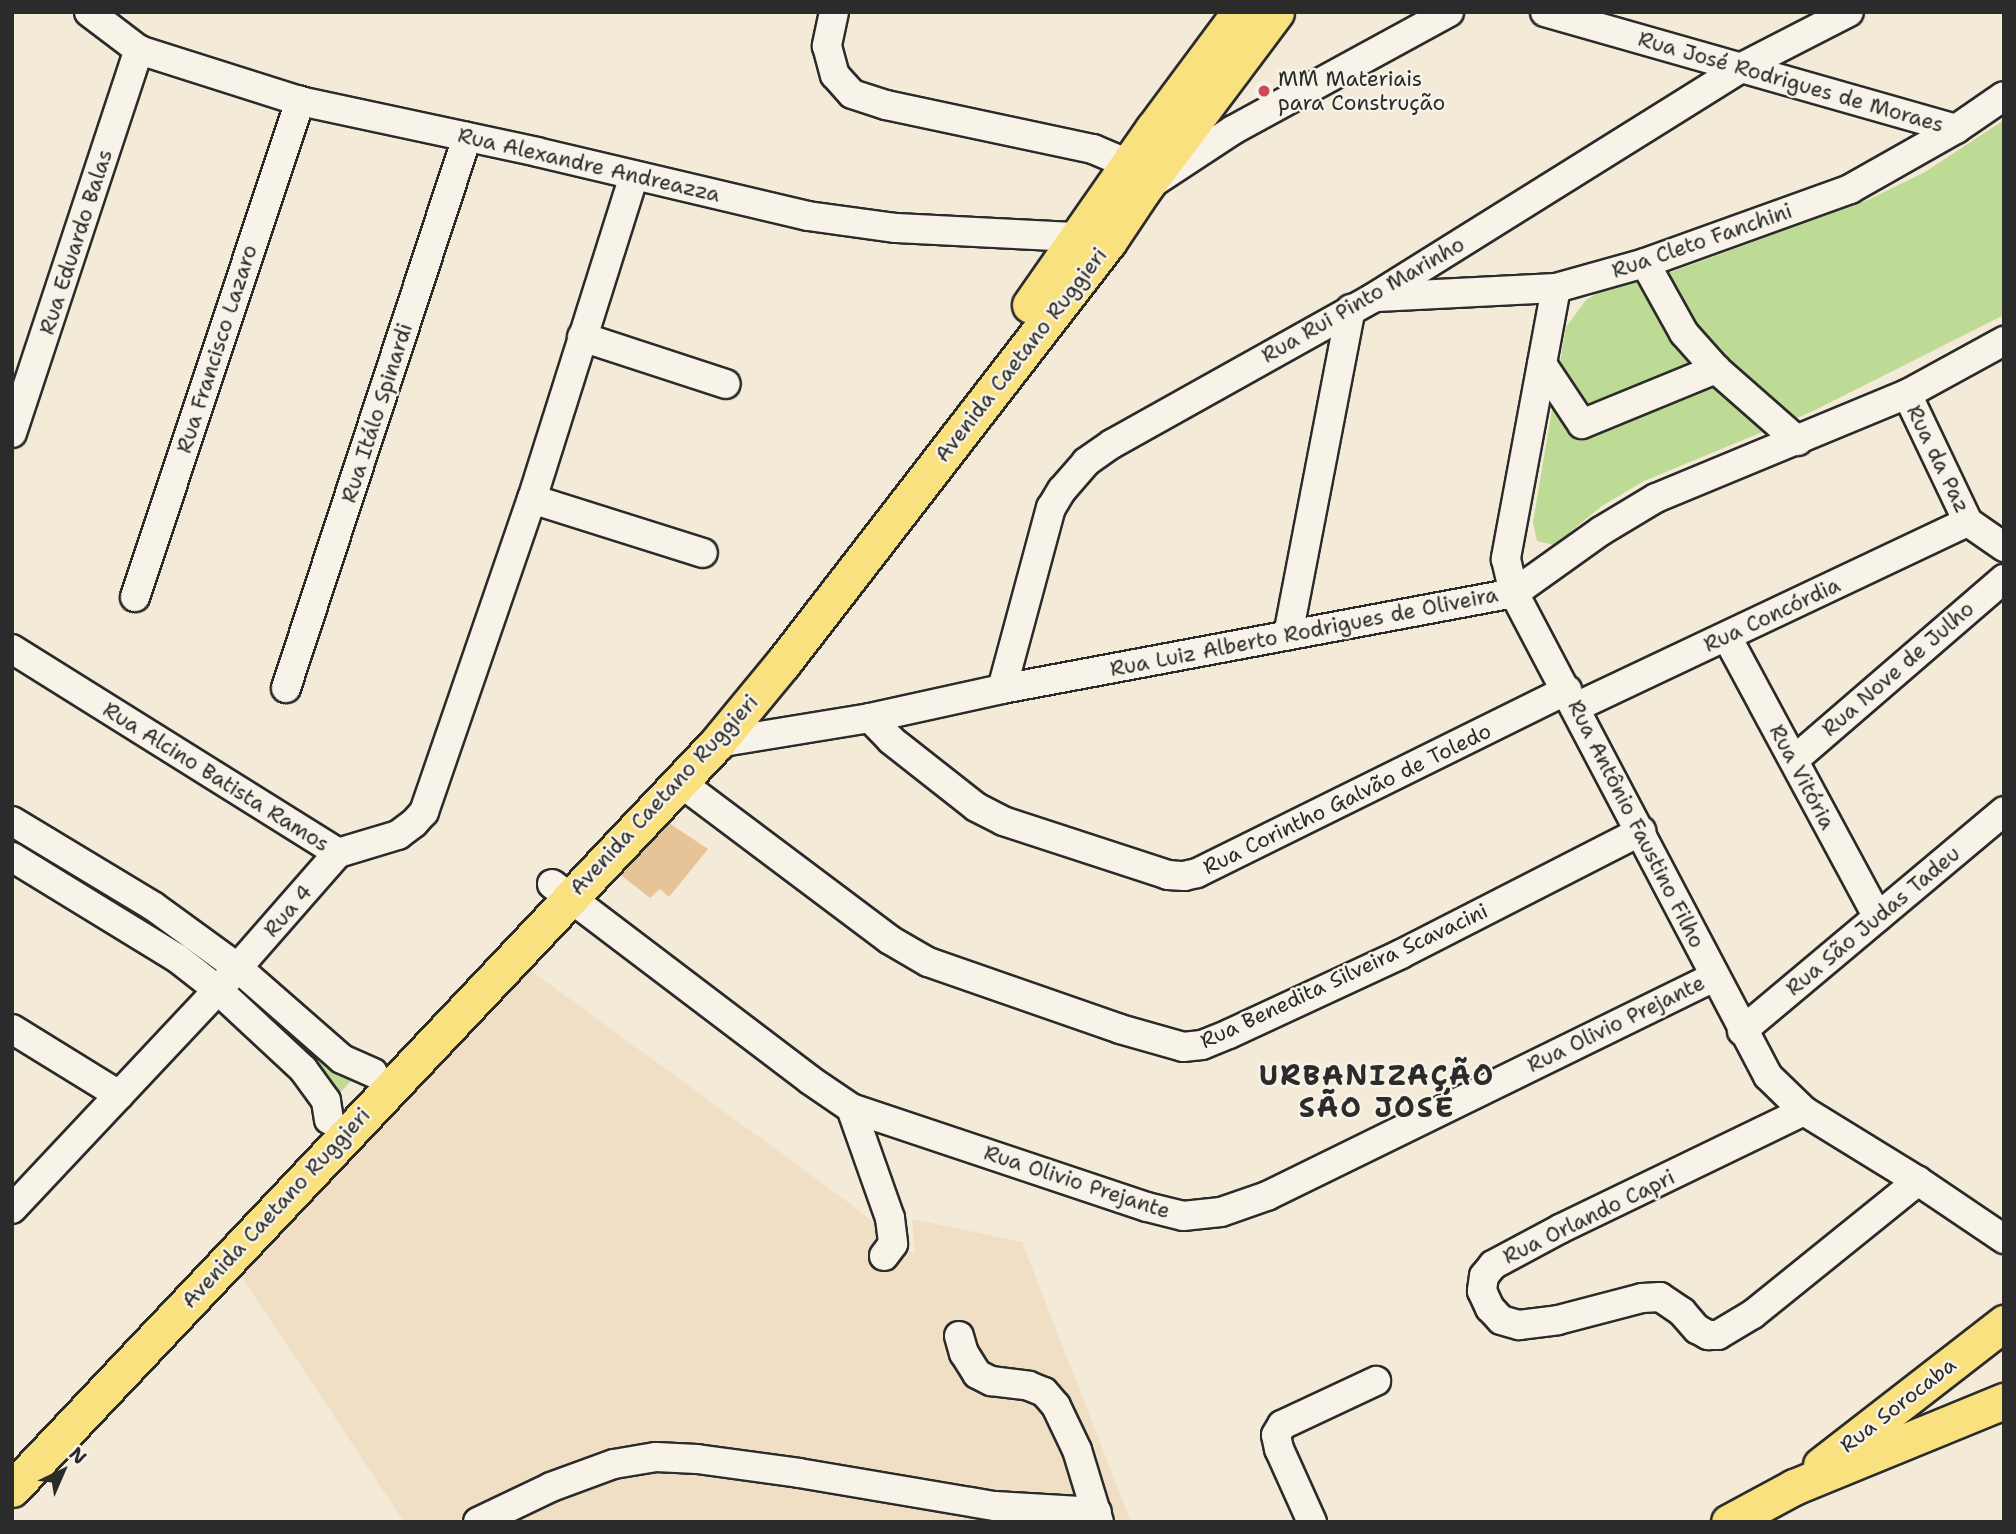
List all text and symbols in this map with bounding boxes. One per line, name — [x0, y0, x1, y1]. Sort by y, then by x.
street label: Rua José Rodrigues de Moraes — [1635, 26, 1947, 138]
place label: MM Materiais para Construção — [1278, 66, 1445, 116]
marker: MM Materiais para Construção — [1256, 83, 1272, 99]
street label: Rua Alexandre Andreazza — [455, 123, 723, 207]
street label: Rua Eduardo Balas — [34, 146, 118, 338]
street label: Rua Cleto Fanchini — [1609, 198, 1795, 284]
street label: Rua Rui Pinto Marinho — [1257, 232, 1469, 368]
street label: Rua Francisco Lazaro — [171, 242, 263, 456]
street label: Avenida Caetano Ruggieri — [930, 243, 1112, 467]
street label: Rua Itálo Spinardi — [336, 320, 418, 506]
street label: Rua da Paz — [1901, 401, 1975, 517]
street label: Rua Concórdia — [1700, 572, 1844, 658]
street label: Rua Luiz Alberto Rodrigues de Oliveira — [1108, 582, 1500, 682]
street label: Rua Nove de Julho — [1817, 596, 1979, 742]
street label: Avenida Caetano Ruggieri — [565, 690, 763, 900]
street label: Rua Antônio Faustino Filho — [1562, 696, 1710, 952]
street label: Rua Alcino Batista Ramos — [98, 697, 334, 857]
street label: Rua Corintho Galvão de Toledo — [1199, 718, 1495, 880]
street label: Rua Vitória — [1764, 720, 1840, 834]
street label: Rua São Judas Tadeu — [1781, 841, 1965, 1001]
street label: Rua 4 — [259, 880, 317, 942]
street label: Rua Benedita Silveira Scavacini — [1196, 898, 1492, 1054]
street label: Rua Olivio Prejante — [1523, 970, 1709, 1078]
district label: URBANIZAÇÃO SÃO JOSÉ — [1260, 1058, 1494, 1124]
street label: Avenida Caetano Ruggieri — [177, 1103, 375, 1313]
street label: Rua Olivio Prejante — [981, 1140, 1173, 1224]
street label: Rua Orlando Capri — [1499, 1164, 1679, 1270]
street label: Rua Sorocaba — [1835, 1352, 1961, 1458]
north arrow — [28, 1436, 98, 1506]
text: N — [64, 1441, 92, 1470]

